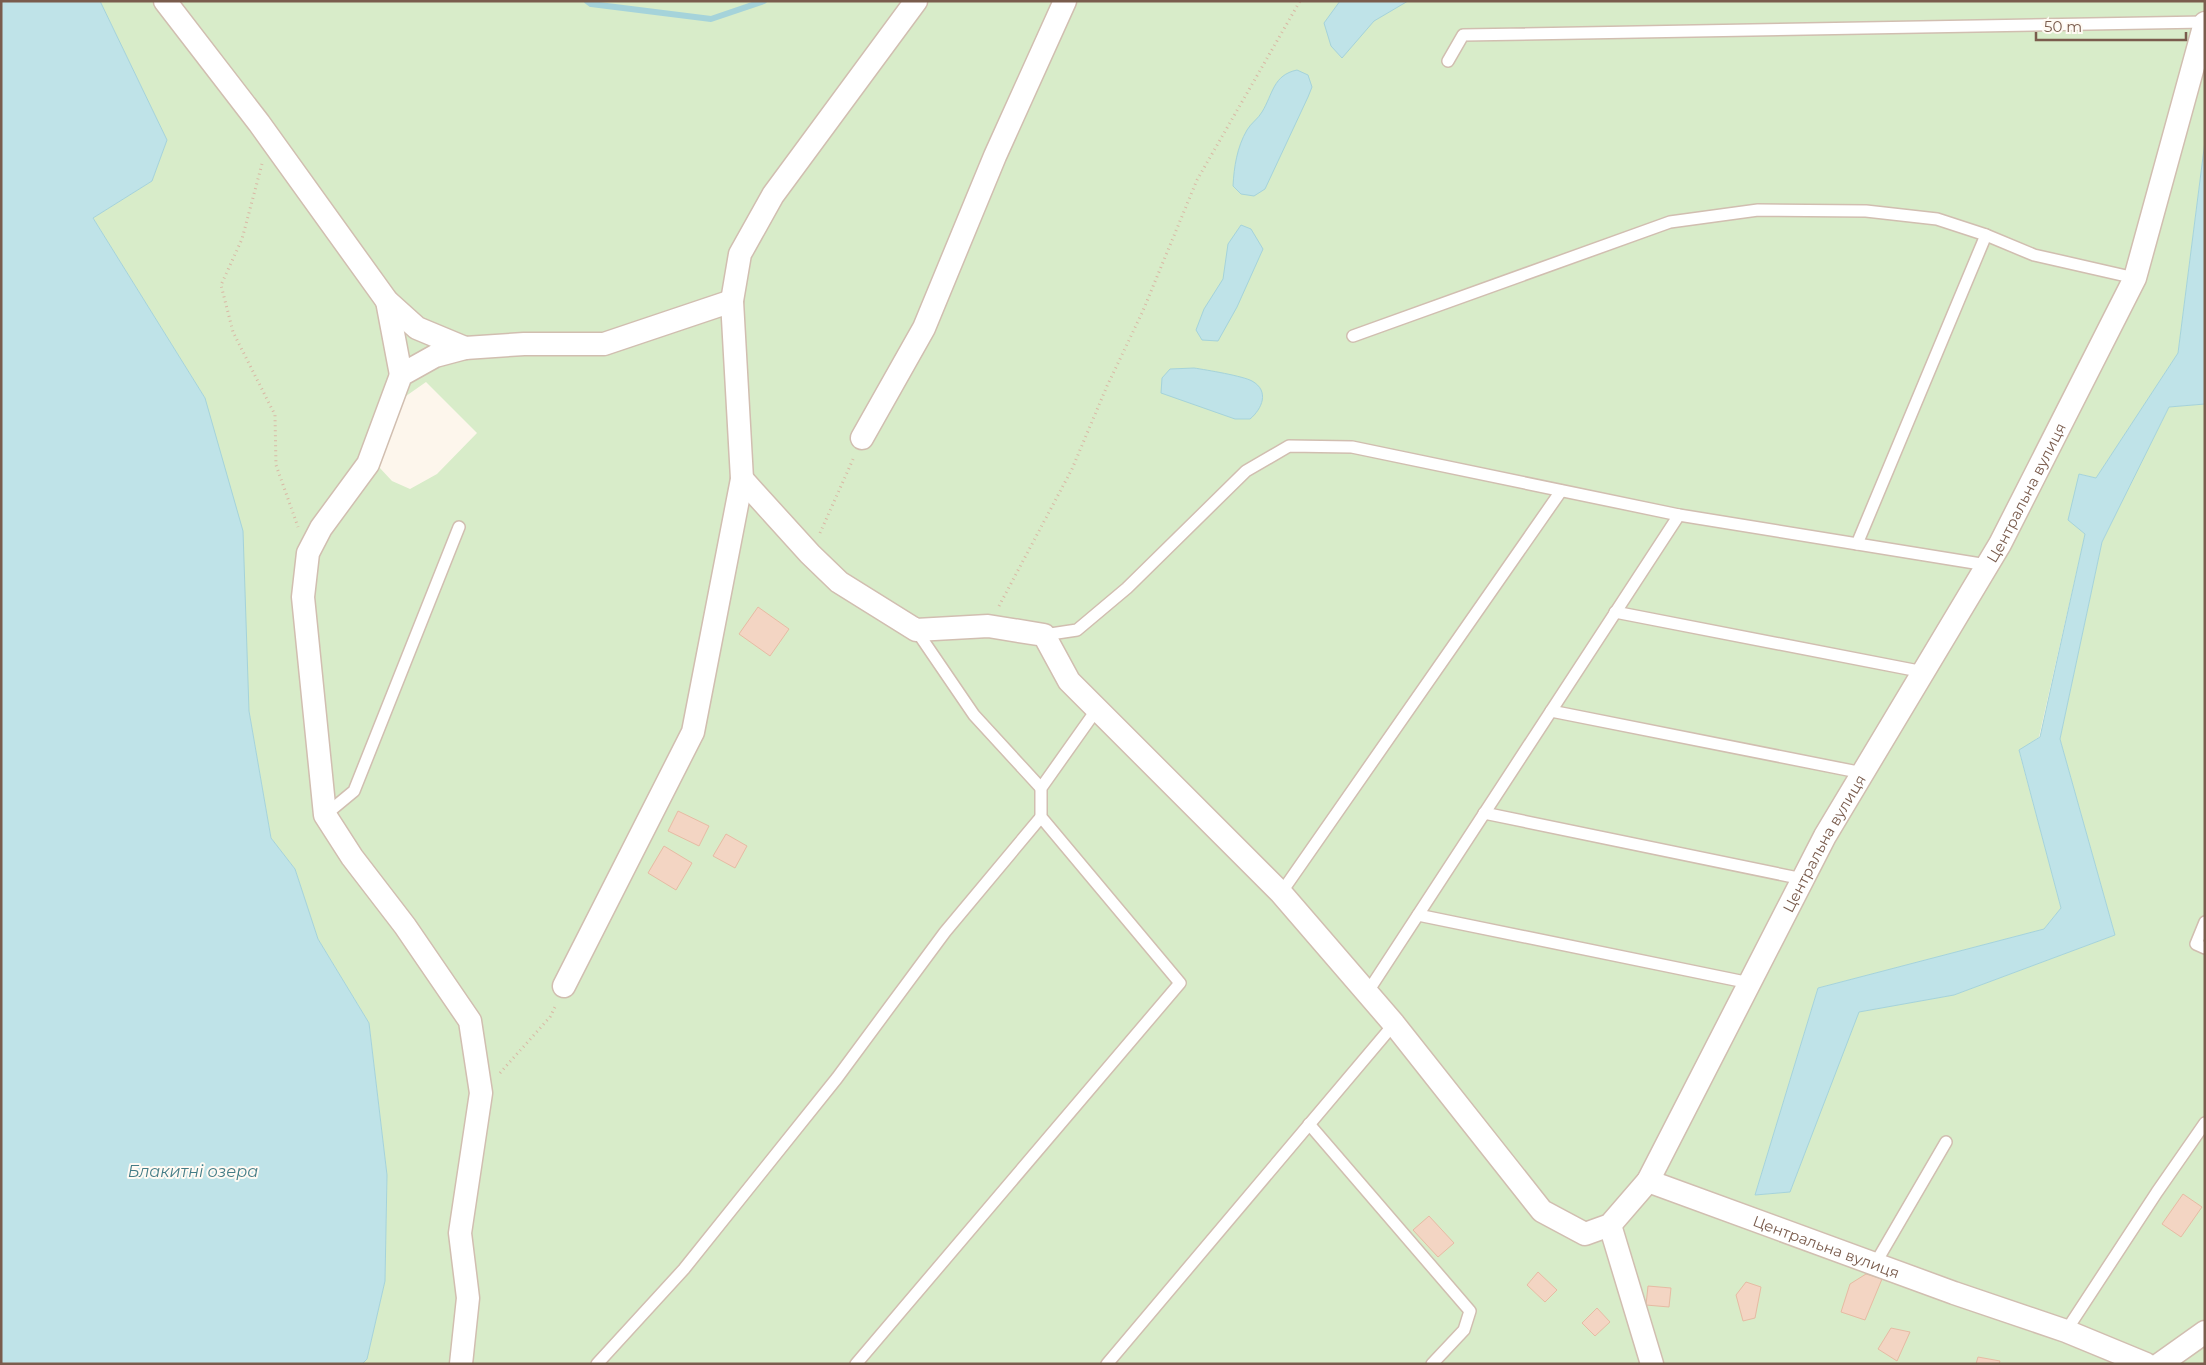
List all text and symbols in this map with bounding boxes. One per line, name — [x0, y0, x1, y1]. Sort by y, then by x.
scale bar — [2036, 10, 2186, 42]
text: 50 m — [2044, 17, 2082, 36]
street label: Центральна вулиця — [1982, 419, 2070, 566]
street label: Центральна вулиця — [1778, 771, 1869, 915]
water label: Блакитні озера — [128, 1162, 258, 1181]
street label: Центральна вулиця — [1750, 1211, 1902, 1282]

